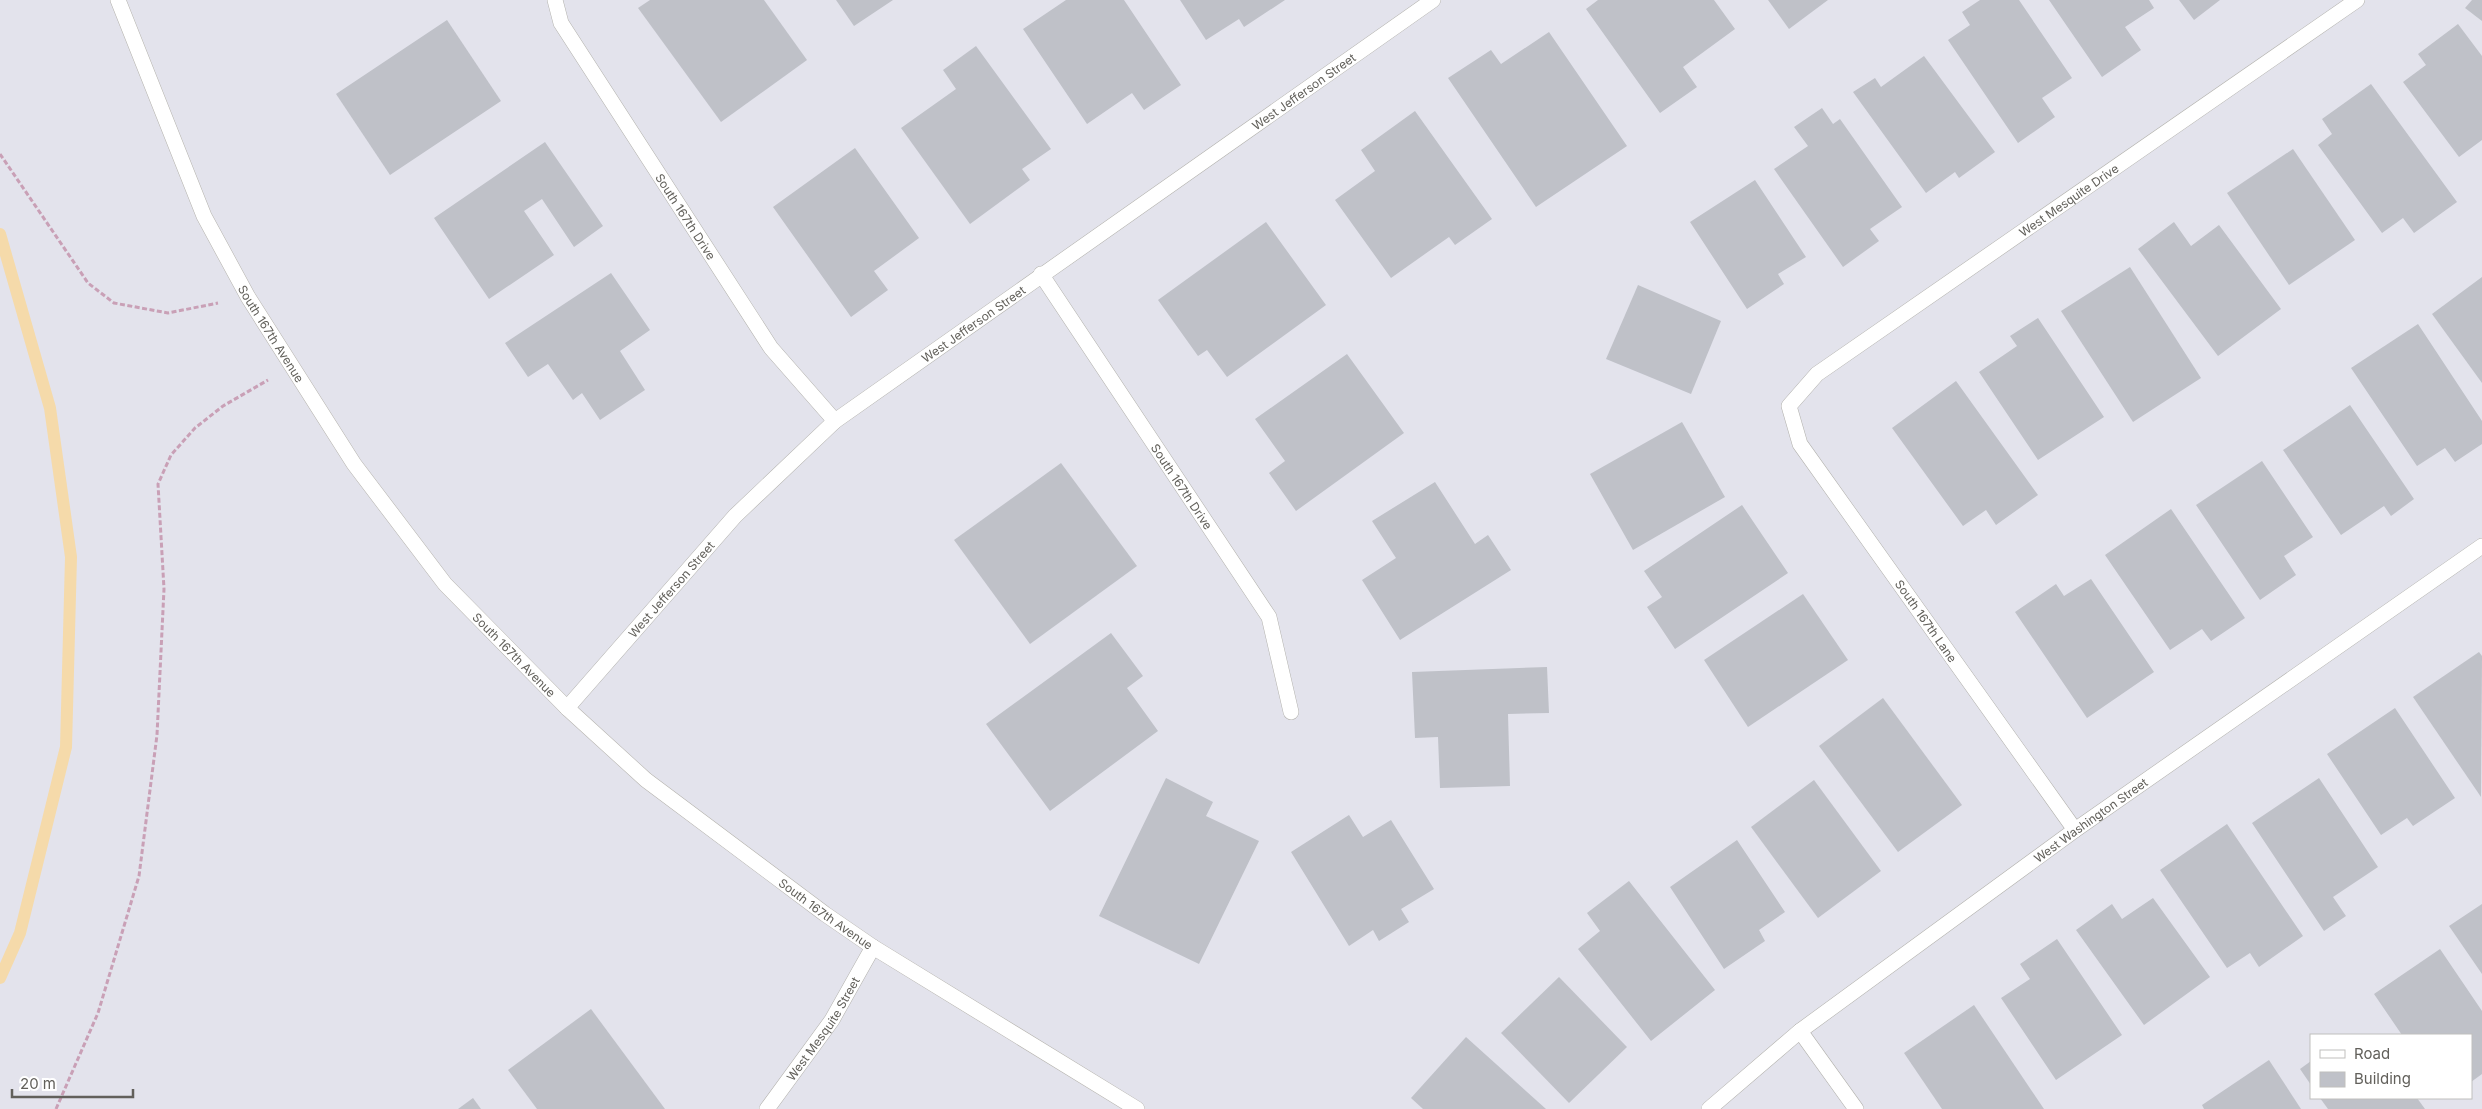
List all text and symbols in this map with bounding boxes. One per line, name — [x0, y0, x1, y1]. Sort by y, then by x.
street label: West Jefferson Street — [1249, 50, 1358, 133]
street label: West Mesquite Drive — [2016, 160, 2121, 239]
street label: South 167th Drive — [653, 170, 719, 262]
street label: South 167th Avenue — [235, 282, 308, 385]
street label: West Jefferson Street — [918, 282, 1028, 365]
street label: South 167th Drive — [1148, 441, 1216, 532]
street label: West Jefferson Street — [625, 538, 717, 640]
street label: South 167th Lane — [1892, 577, 1960, 665]
street label: South 167th Avenue — [470, 609, 559, 700]
street label: West Washington Street — [2031, 774, 2150, 865]
street label: South 167th Avenue — [776, 875, 876, 952]
street label: West Mesquite Street — [783, 974, 862, 1083]
legend — [2310, 1034, 2472, 1099]
text: Road — [2354, 1044, 2390, 1063]
scale bar — [12, 1066, 134, 1098]
text: Building — [2354, 1069, 2411, 1088]
text: 20 m — [20, 1074, 56, 1093]

